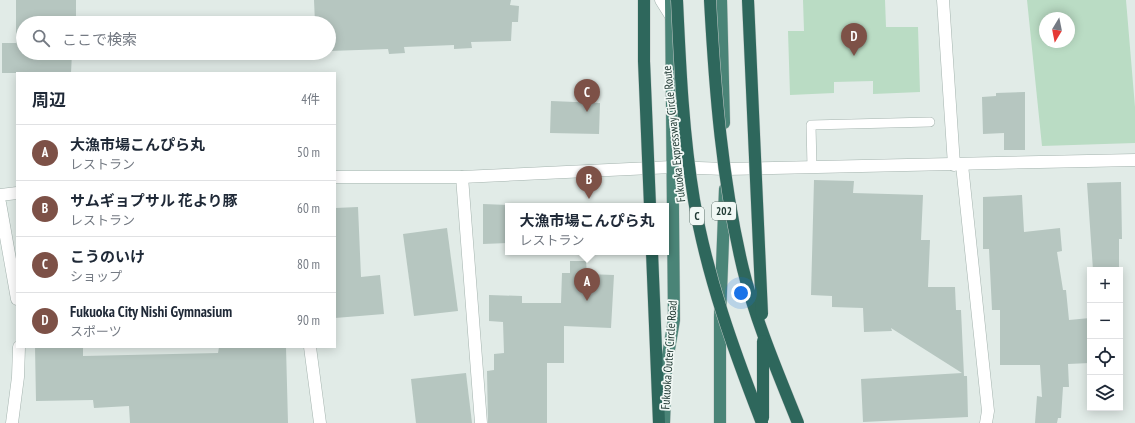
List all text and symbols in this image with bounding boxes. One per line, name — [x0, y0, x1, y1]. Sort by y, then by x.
north arrow — [1039, 12, 1075, 48]
search box — [16, 16, 336, 60]
pin: D — [841, 23, 867, 56]
icon: search — [30, 27, 52, 49]
text: ここで検索 — [62, 30, 137, 49]
street label: Fukuoka Expressway Circle Route — [659, 65, 688, 203]
pin: C — [574, 79, 600, 112]
text: 周辺 — [32, 89, 66, 111]
text: 4件 — [301, 91, 320, 108]
text: 大漁市場こんぴら丸 — [70, 135, 205, 154]
text: A — [42, 144, 48, 161]
text: 50 m — [297, 144, 320, 161]
text: レストラン — [70, 156, 135, 173]
pin: B — [576, 166, 602, 199]
text: サムギョプサル 花より豚 — [70, 191, 237, 210]
text: B — [42, 200, 48, 217]
text: 60 m — [297, 200, 320, 217]
road number: 202 — [712, 202, 736, 220]
popup — [505, 203, 669, 255]
road number: C — [690, 207, 704, 225]
text: 大漁市場こんぴら丸 — [519, 211, 655, 230]
text: レストラン — [70, 212, 135, 229]
text: レストラン — [519, 232, 585, 249]
text: こうのいけ — [70, 247, 145, 266]
text: C — [42, 256, 48, 273]
text: 80 m — [297, 256, 320, 273]
map controls — [1087, 267, 1123, 411]
button: + — [1087, 267, 1123, 303]
text: ショップ — [70, 268, 122, 285]
pin: A — [574, 268, 600, 301]
your location — [731, 283, 751, 303]
street label: Fukuoka Outer Circle Road — [657, 300, 680, 410]
text: Fukuoka City Nishi Gymnasium — [70, 302, 232, 321]
button: − — [1087, 303, 1123, 339]
text: D — [42, 312, 48, 329]
text: 90 m — [297, 312, 320, 329]
text: スポーツ — [70, 323, 122, 340]
button: locate — [1087, 339, 1123, 375]
button: layers — [1087, 375, 1123, 411]

